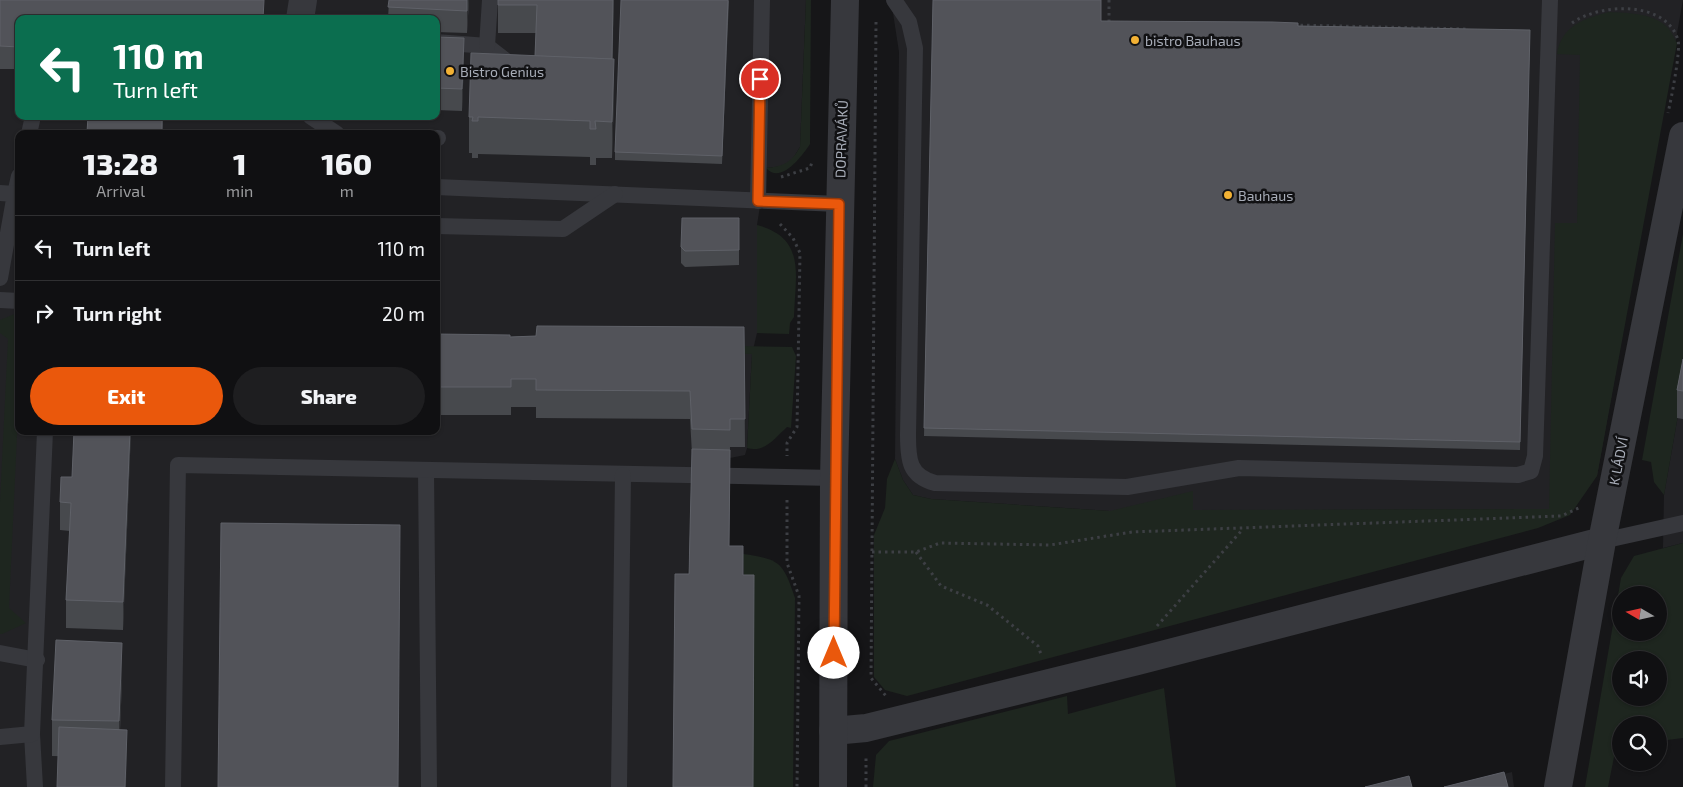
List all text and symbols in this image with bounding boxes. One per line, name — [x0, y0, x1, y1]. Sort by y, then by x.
place label: bistro Bauhaus — [1145, 32, 1241, 49]
text: 110 m — [113, 34, 204, 76]
marker: bistro Bauhaus — [1129, 34, 1141, 46]
icon: left — [30, 35, 95, 100]
pin — [739, 58, 781, 100]
place label: Bistro Genius — [460, 63, 544, 80]
marker: Bistro Genius — [444, 65, 456, 77]
icon: arrive — [746, 65, 774, 93]
text: Turn left — [113, 76, 198, 102]
street label: DOPRAVÁKŮ — [831, 100, 851, 178]
text: 13:28 — [83, 145, 158, 181]
text: 1 — [233, 145, 247, 181]
text: 160 — [321, 145, 372, 181]
text: Arrival — [96, 181, 145, 200]
text: min — [226, 181, 253, 200]
text: m — [340, 181, 354, 200]
place label: Bauhaus — [1238, 187, 1293, 204]
marker: Bauhaus — [1222, 189, 1234, 201]
icon: left — [30, 234, 58, 262]
text: Turn left — [73, 237, 150, 260]
text: 110 m — [378, 237, 425, 260]
icon: right — [30, 299, 58, 327]
text: Turn right — [73, 302, 161, 325]
text: 20 m — [382, 302, 425, 325]
button: Exit — [30, 367, 223, 425]
button: Share — [233, 367, 425, 425]
street label: K LÁDVÍ — [1605, 435, 1631, 486]
north arrow — [1612, 586, 1668, 641]
map controls — [1612, 586, 1667, 771]
position arrow — [807, 626, 859, 678]
button: sound — [1612, 651, 1667, 706]
button: search — [1612, 716, 1667, 771]

